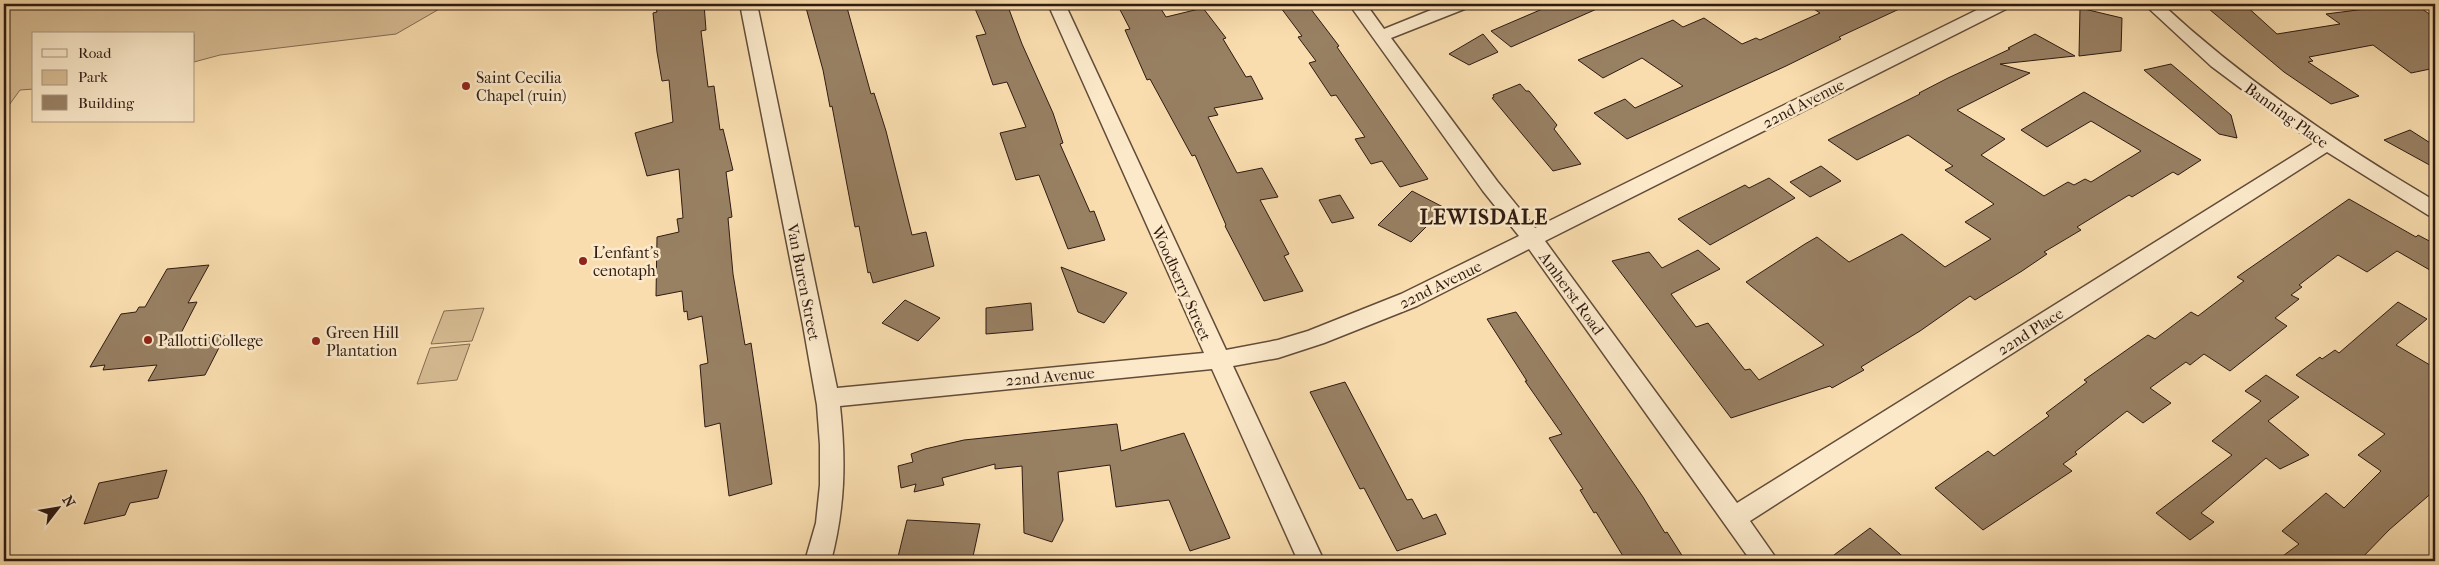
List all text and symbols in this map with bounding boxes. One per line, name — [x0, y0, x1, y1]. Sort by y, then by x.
legend — [32, 32, 195, 122]
text: Road — [78, 44, 112, 62]
text: Park — [78, 68, 108, 86]
place label: Saint Cecilia Chapel (ruin) — [476, 68, 566, 105]
street label: 22nd Avenue — [1759, 75, 1847, 132]
street label: Banning Place — [2241, 79, 2332, 152]
marker: Saint Cecilia Chapel (ruin) — [460, 80, 472, 92]
text: Building — [78, 94, 135, 112]
district label: LEWISDALE — [1420, 205, 1548, 229]
street label: Van Buren Street — [783, 221, 824, 342]
street label: Woodberry Street — [1147, 222, 1215, 344]
place label: L'enfant's cenotaph — [593, 243, 659, 280]
street label: Amherst Road — [1535, 247, 1608, 339]
marker: L'enfant's cenotaph — [577, 255, 589, 267]
street label: 22nd Avenue — [1396, 256, 1485, 313]
street label: 22nd Place — [1994, 304, 2067, 359]
place label: Green Hill Plantation — [326, 323, 399, 360]
place label: Pallotti College — [158, 331, 263, 350]
marker: Pallotti College — [142, 334, 154, 346]
marker: Green Hill Plantation — [310, 335, 322, 347]
street label: 22nd Avenue — [1005, 363, 1096, 390]
north arrow — [32, 482, 82, 532]
text: N — [59, 493, 79, 511]

